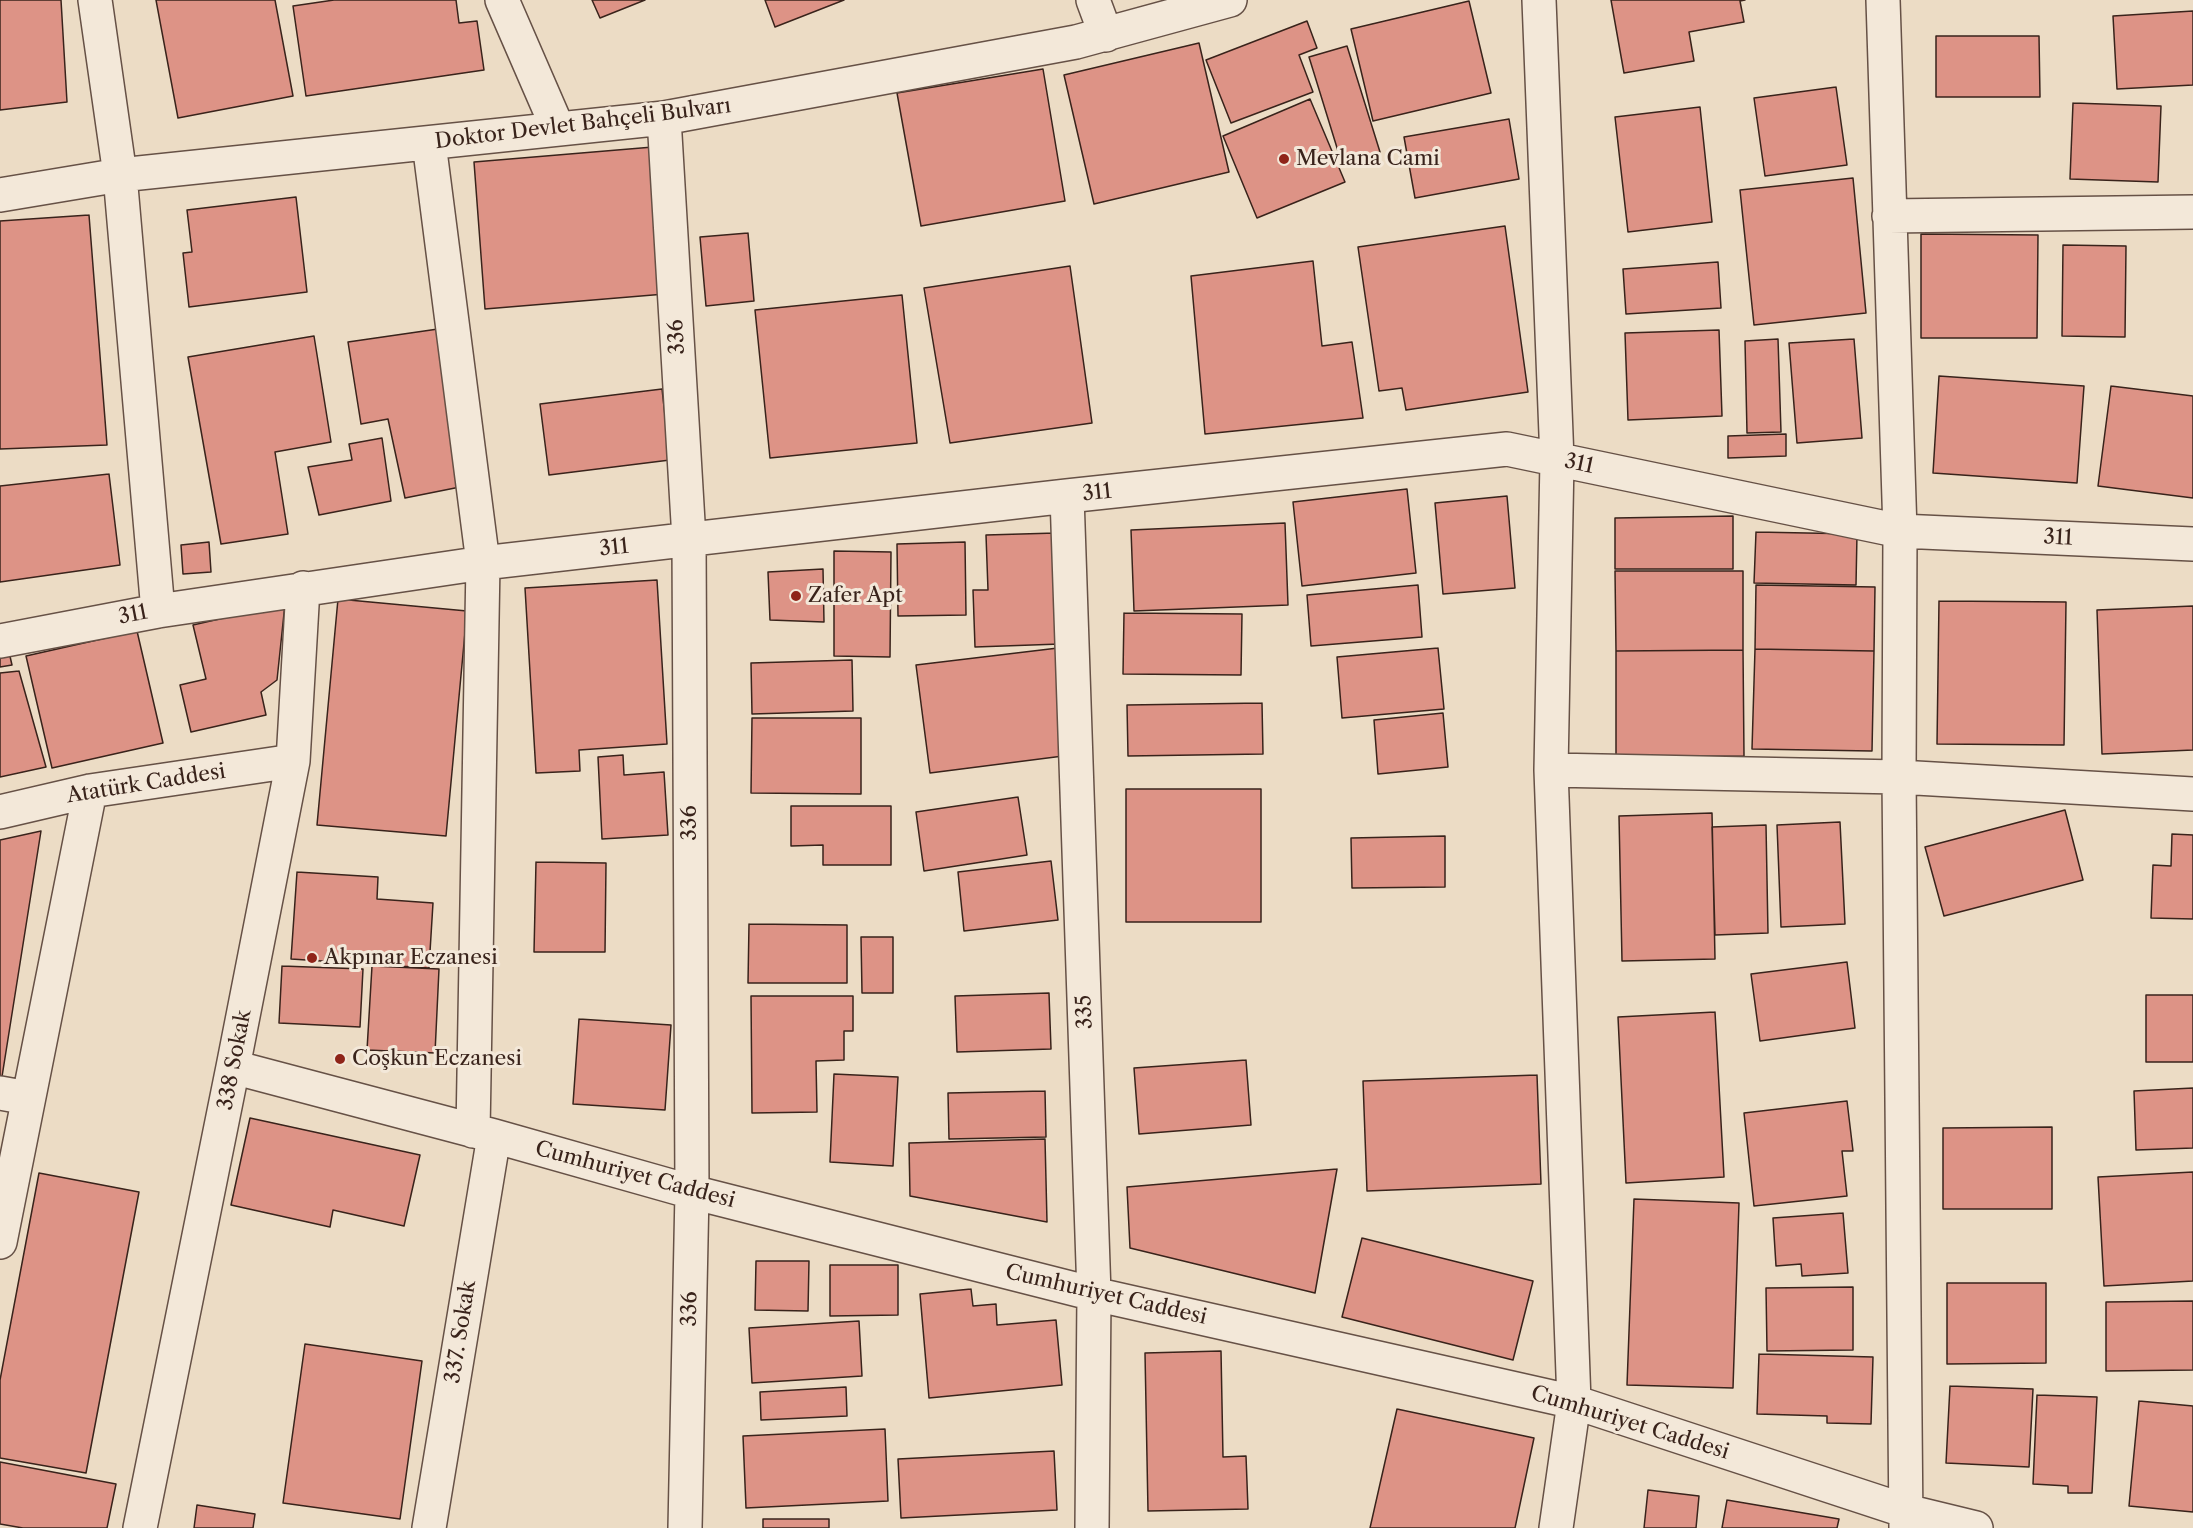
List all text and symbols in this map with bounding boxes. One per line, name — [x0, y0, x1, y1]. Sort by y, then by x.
street label: Doktor Devlet Bahçeli Bulvarı — [434, 93, 732, 155]
place label: Mevlana Cami — [1296, 146, 1440, 172]
marker: Mevlana Cami — [1277, 152, 1291, 166]
street label: 336 — [663, 319, 691, 355]
street label: 311 — [1562, 449, 1596, 479]
street label: 311 — [1081, 479, 1113, 507]
street label: 311 — [2043, 525, 2073, 551]
street label: 311 — [598, 534, 630, 562]
place label: Zafer Apt — [808, 583, 903, 609]
marker: Zafer Apt — [789, 589, 803, 603]
street label: 311 — [116, 600, 150, 630]
street label: Atatürk Caddesi — [65, 759, 227, 809]
street label: 336 — [677, 805, 703, 841]
place label: Akpınar Eczanesi — [324, 945, 498, 971]
marker: Akpınar Eczanesi — [305, 951, 319, 965]
street label: 335 — [1072, 994, 1098, 1030]
street label: 338 Sokak — [213, 1008, 257, 1112]
place label: Coşkun Eczanesi — [352, 1046, 522, 1072]
marker: Coşkun Eczanesi — [333, 1052, 347, 1066]
street label: Cumhuriyet Caddesi — [532, 1136, 738, 1214]
street label: Cumhuriyet Caddesi — [1003, 1260, 1209, 1330]
street label: 337. Sokak — [440, 1279, 482, 1385]
street label: 336 — [677, 1291, 703, 1327]
street label: Cumhuriyet Caddesi — [1528, 1381, 1732, 1465]

